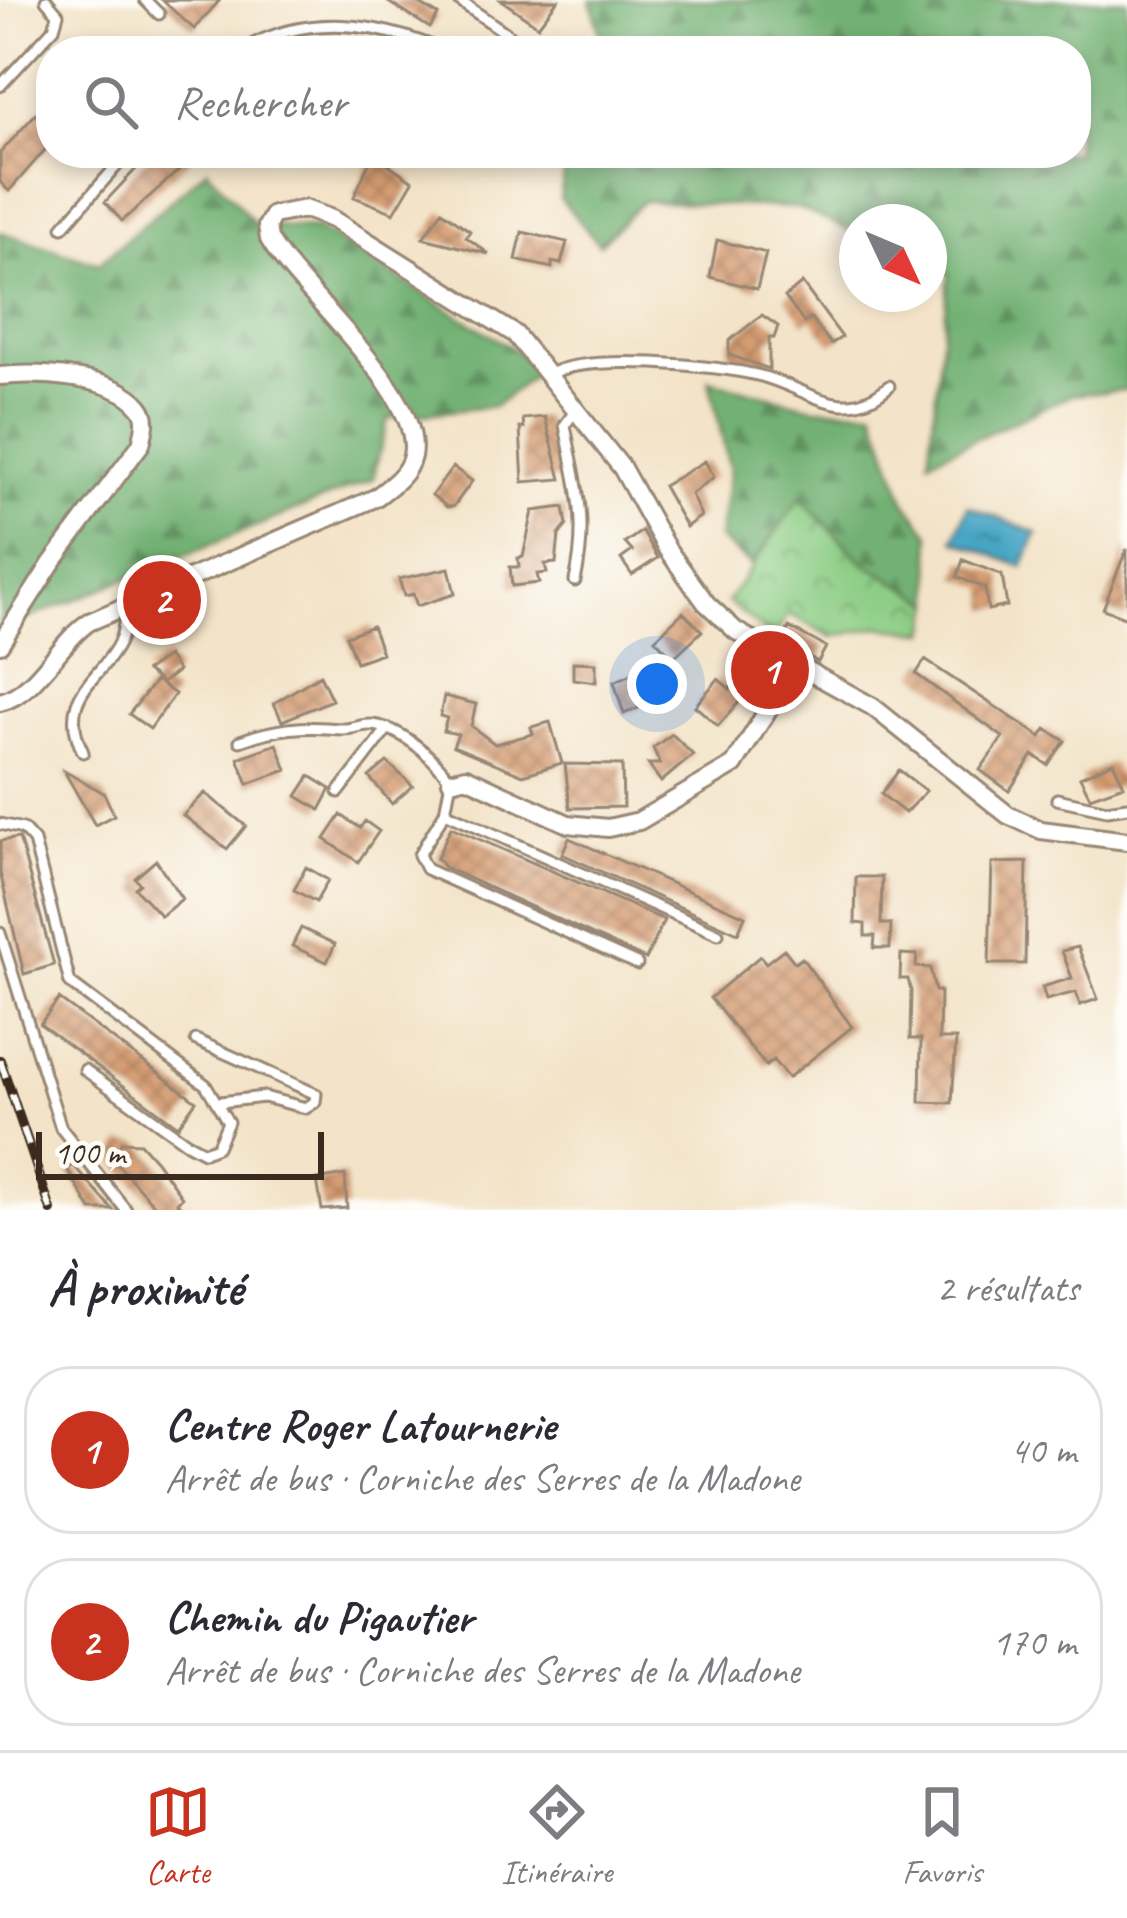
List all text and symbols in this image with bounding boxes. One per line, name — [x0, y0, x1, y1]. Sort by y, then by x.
search box — [36, 36, 1091, 168]
icon: search — [78, 69, 144, 135]
text: Rechercher — [174, 74, 347, 131]
north arrow — [839, 204, 947, 312]
pin: 2 — [123, 555, 201, 645]
pin: 1 — [731, 625, 809, 715]
your location — [627, 654, 687, 714]
scale bar — [36, 1126, 324, 1179]
text: 100 m — [54, 1132, 125, 1174]
text: À proximité — [48, 1256, 242, 1320]
text: 2 résultats — [936, 1264, 1079, 1313]
text: Centre Roger Latournerie — [165, 1397, 555, 1454]
text: 1 — [81, 1426, 99, 1475]
text: 40 m — [1010, 1426, 1076, 1475]
text: Arrêt de bus · Corniche des Serres de la Madone — [165, 1454, 800, 1503]
text: Chemin du Pigautier — [165, 1589, 473, 1646]
text: 2 — [81, 1618, 99, 1667]
text: 170 m — [992, 1618, 1076, 1667]
text: Arrêt de bus · Corniche des Serres de la Madone — [165, 1646, 800, 1695]
tab: Carte — [145, 1779, 211, 1893]
tab: Itinéraire — [501, 1779, 612, 1893]
tab: Favoris — [902, 1779, 982, 1893]

